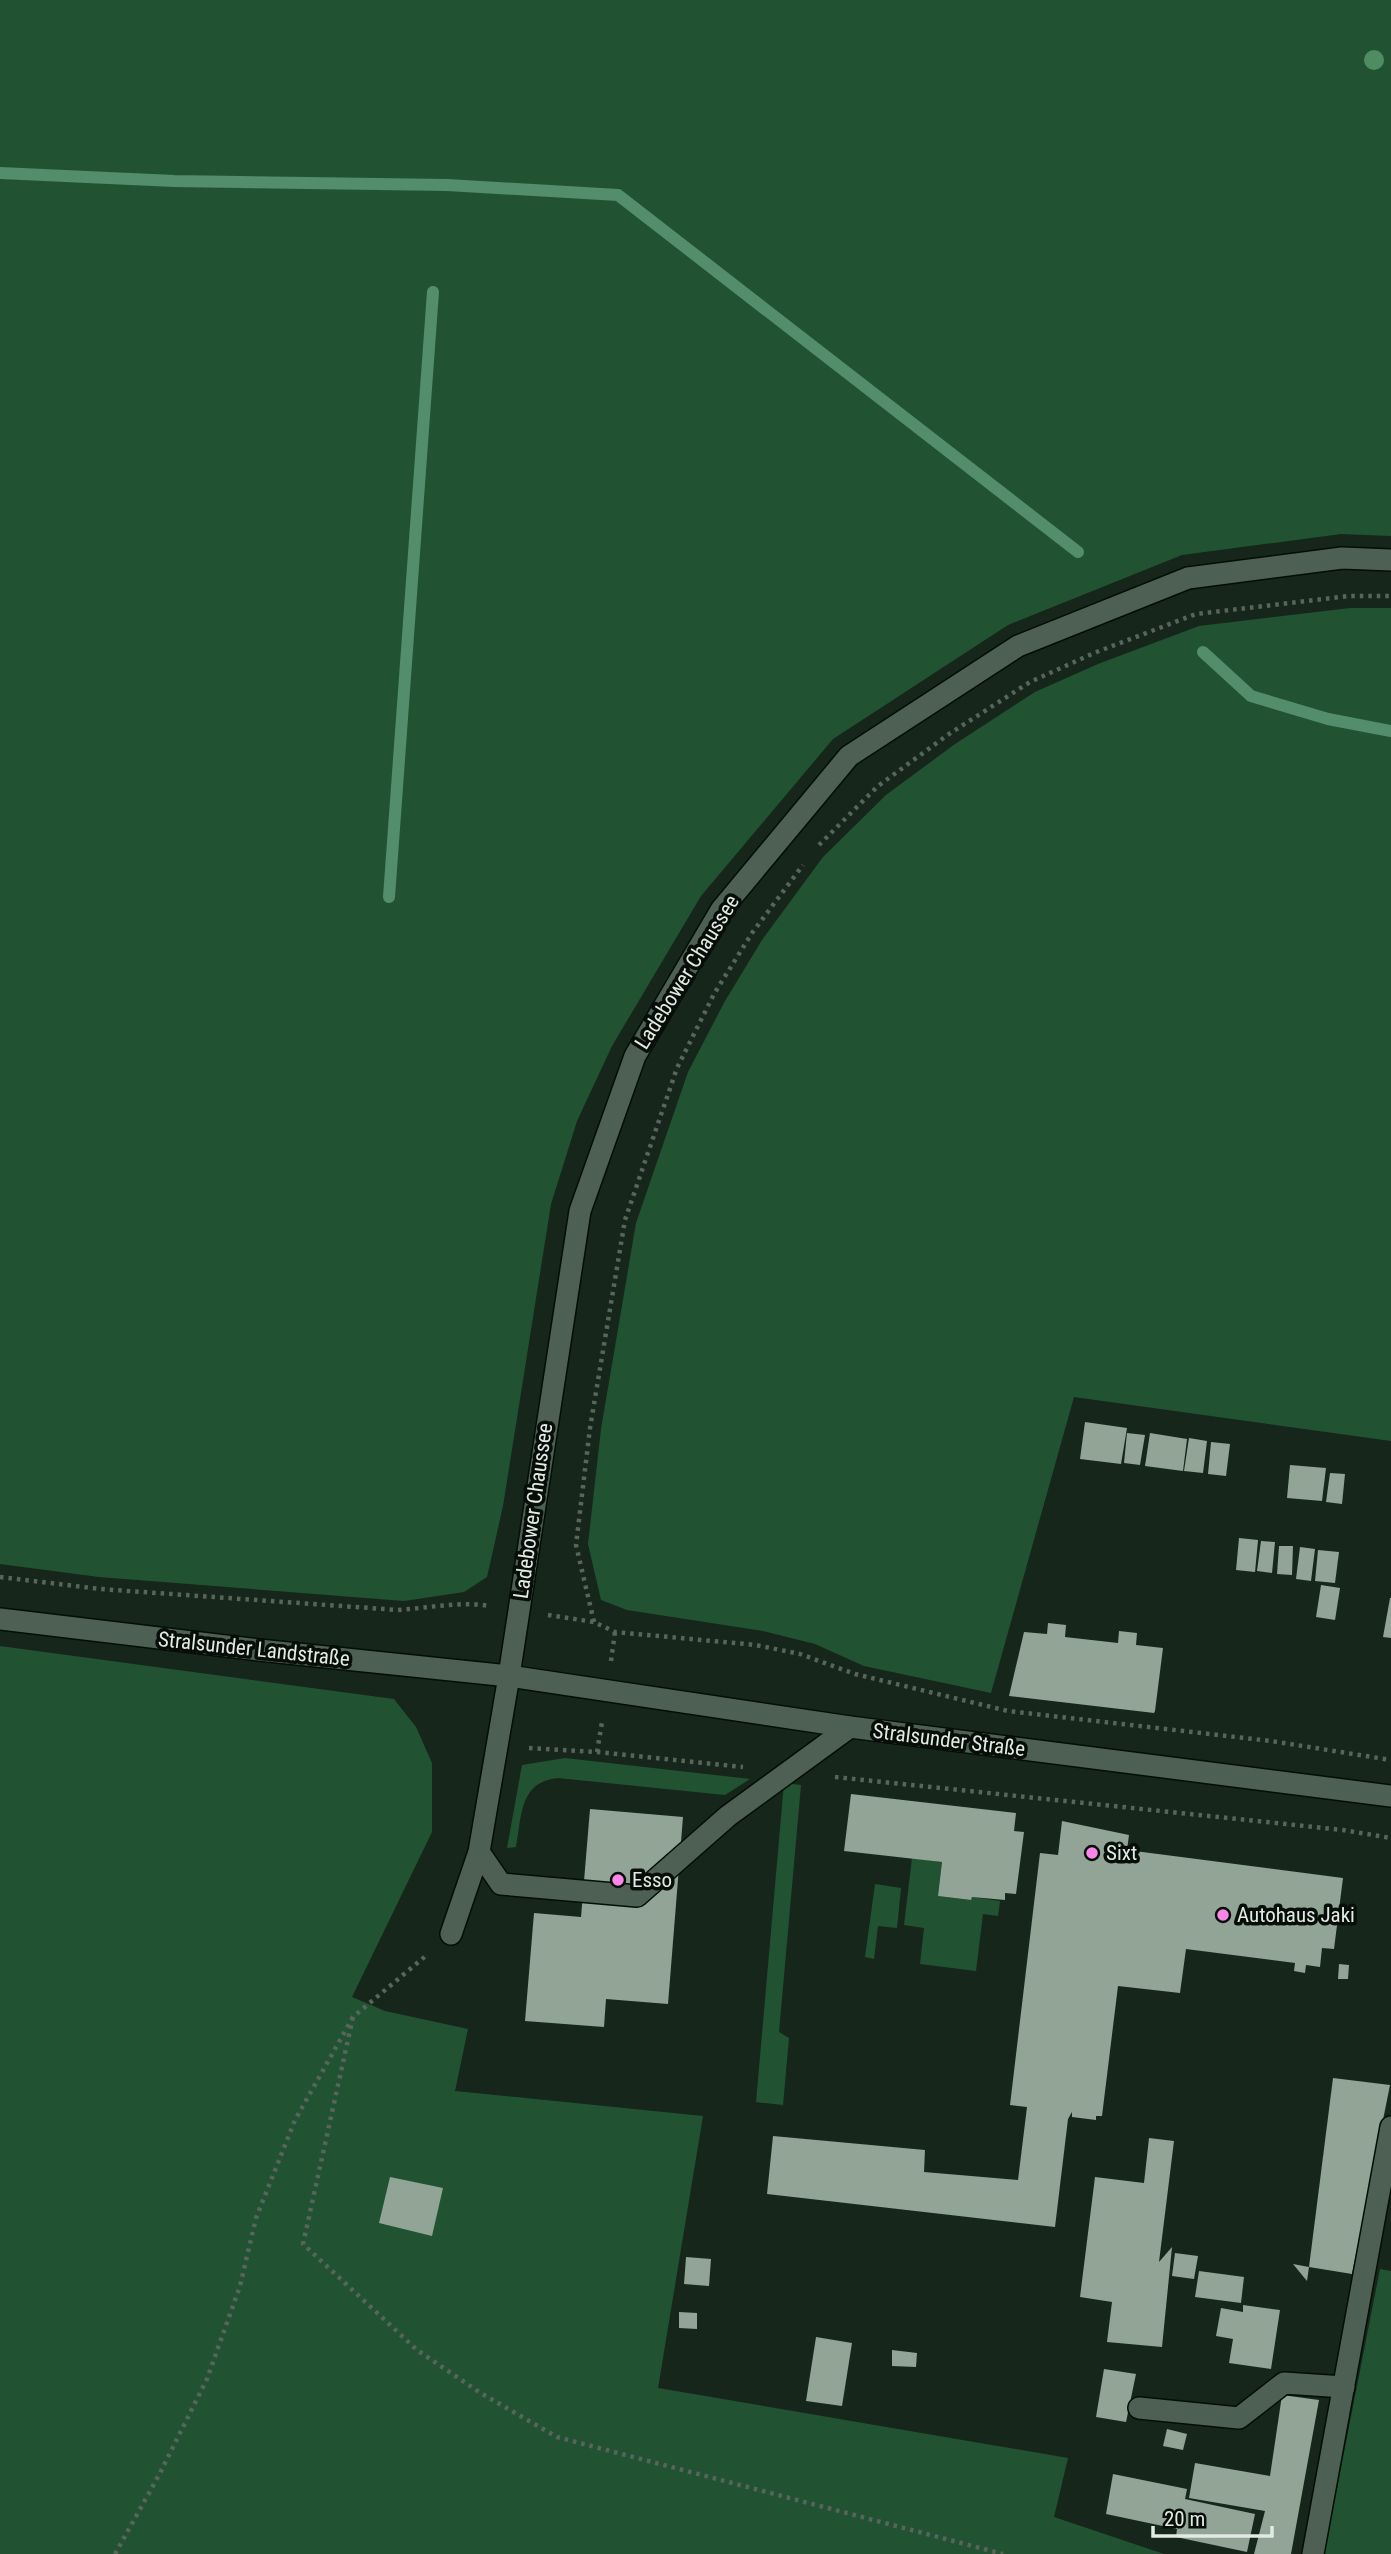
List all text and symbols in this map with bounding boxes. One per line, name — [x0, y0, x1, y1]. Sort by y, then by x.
street label: Ladebower Chaussee — [630, 890, 744, 1053]
street label: Ladebower Chaussee — [509, 1422, 557, 1600]
street label: Stralsunder Landstraße — [157, 1627, 351, 1671]
street label: Stralsunder Straße — [871, 1719, 1027, 1761]
place label: Sixt — [1106, 1841, 1137, 1865]
marker: Sixt — [1084, 1845, 1100, 1861]
place label: Esso — [632, 1868, 672, 1892]
marker: Esso — [610, 1872, 626, 1888]
place label: Autohaus Jaki — [1237, 1903, 1355, 1927]
marker: Autohaus Jaki — [1215, 1907, 1231, 1923]
scale bar — [1153, 2494, 1272, 2538]
text: 20 m — [1164, 2507, 1205, 2531]

